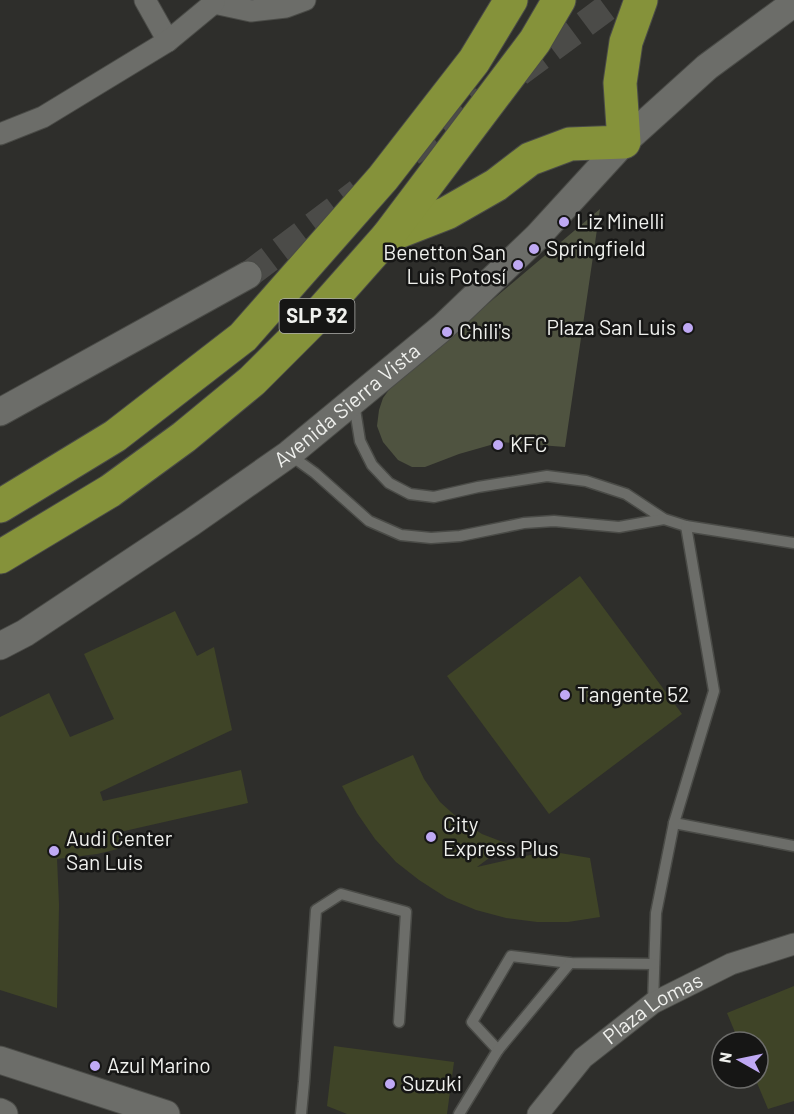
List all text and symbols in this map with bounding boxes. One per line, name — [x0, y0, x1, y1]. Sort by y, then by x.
place label: Liz Minelli — [576, 208, 665, 233]
marker: Liz Minelli — [557, 215, 571, 229]
place label: Springfield — [546, 235, 646, 260]
place label: Benetton San Luis Potosí — [383, 239, 507, 288]
marker: Springfield — [527, 242, 541, 256]
marker: Benetton San Luis Potosí — [511, 258, 525, 272]
road number: SLP 32 — [280, 299, 354, 333]
place label: Plaza San Luis — [547, 314, 676, 339]
place label: Chili's — [459, 318, 511, 343]
marker: Plaza San Luis — [681, 321, 695, 335]
marker: Chili's — [440, 325, 454, 339]
street label: Avenida Sierra Vista — [269, 337, 424, 472]
place label: KFC — [510, 431, 547, 456]
marker: KFC — [491, 438, 505, 452]
place label: Tangente 52 — [577, 681, 689, 706]
marker: Tangente 52 — [558, 688, 572, 702]
place label: City Express Plus — [443, 811, 559, 860]
place label: Audi Center San Luis — [66, 825, 173, 874]
marker: City Express Plus — [424, 830, 438, 844]
marker: Audi Center San Luis — [47, 844, 61, 858]
street label: Plaza Lomas — [597, 966, 706, 1049]
north arrow — [710, 1030, 770, 1090]
text: N — [714, 1051, 735, 1064]
place label: Azul Marino — [107, 1052, 211, 1077]
marker: Azul Marino — [88, 1059, 102, 1073]
place label: Suzuki — [402, 1070, 462, 1095]
marker: Suzuki — [383, 1077, 397, 1091]

